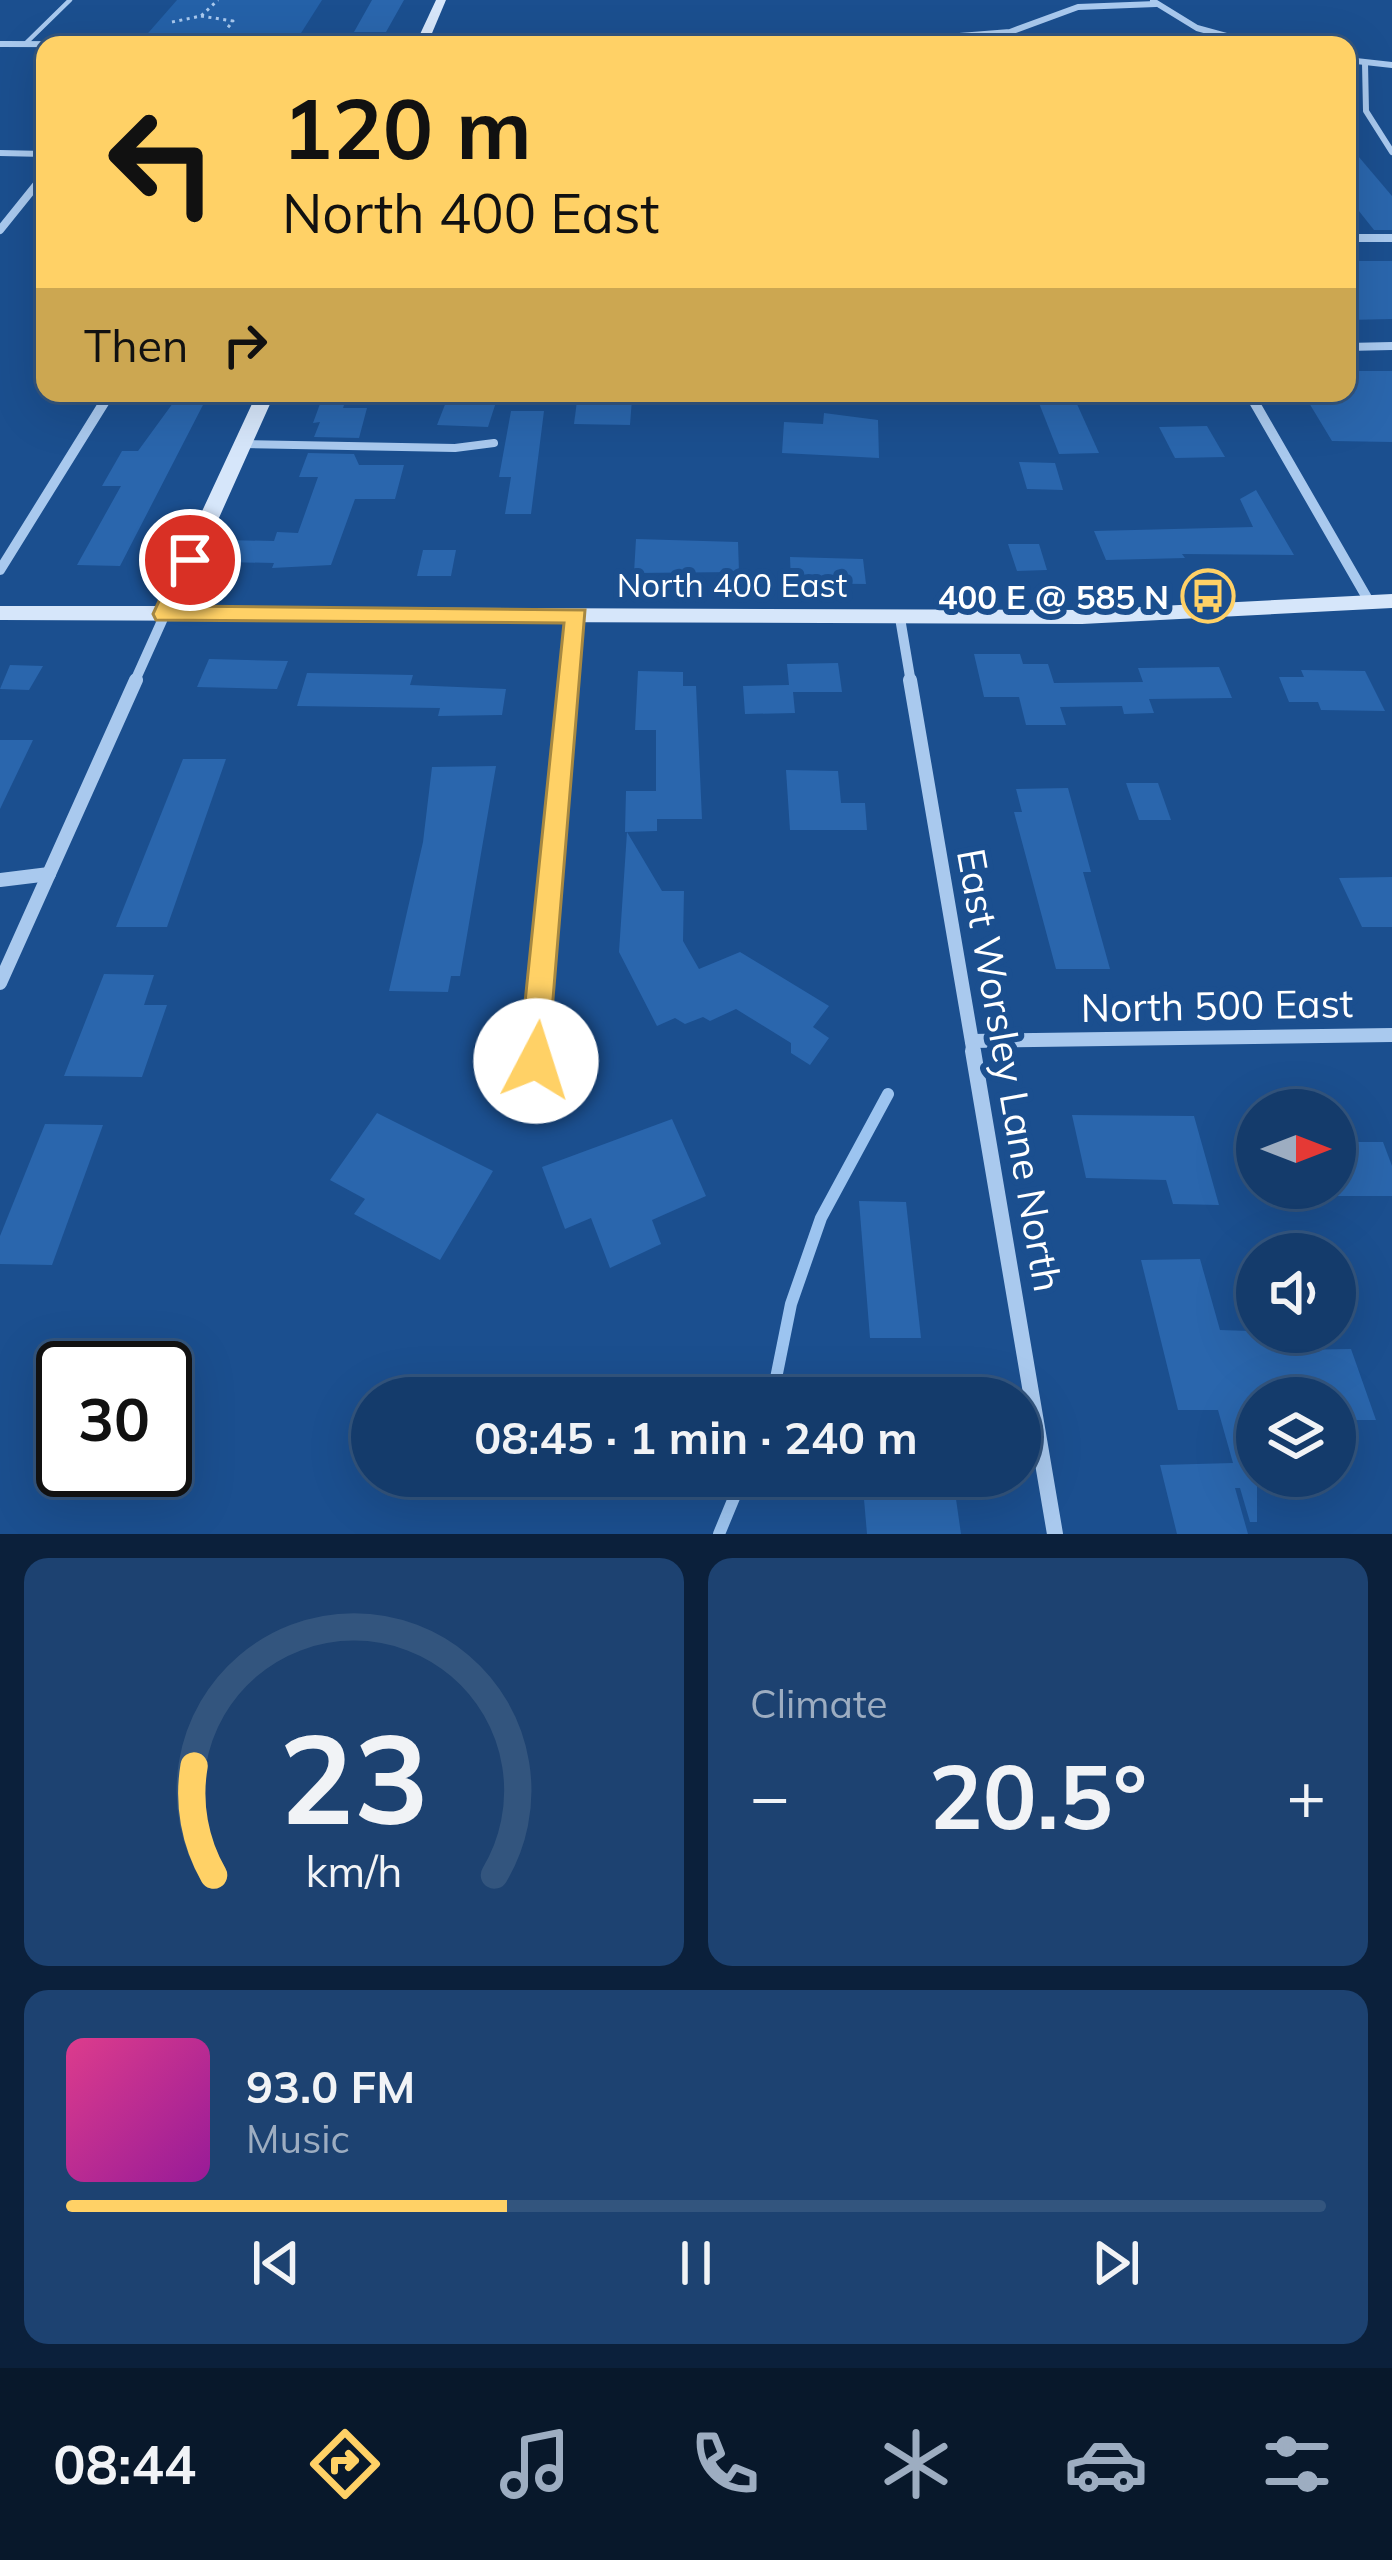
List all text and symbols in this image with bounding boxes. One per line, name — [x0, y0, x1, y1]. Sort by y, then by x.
text: 120 m — [282, 75, 532, 180]
icon: left — [84, 84, 240, 240]
text: North 400 East — [282, 179, 659, 247]
icon: right — [212, 312, 278, 378]
text: Then — [84, 317, 188, 373]
pin — [139, 509, 241, 611]
icon: arrive — [157, 527, 223, 593]
street label: North 400 East — [617, 564, 847, 605]
bus stop icon: 400 E @ 585 N — [1180, 568, 1236, 624]
place label: 400 E @ 585 N — [938, 576, 1169, 617]
street label: East Worsley Lane North — [947, 845, 1073, 1295]
street label: North 500 East — [1080, 978, 1354, 1032]
position arrow — [473, 998, 599, 1124]
north arrow — [1236, 1089, 1356, 1209]
map controls — [1236, 1089, 1356, 1497]
button: sound — [1236, 1233, 1356, 1353]
speed limit sign: 30 — [36, 1341, 192, 1497]
button: layers — [1236, 1377, 1356, 1497]
text: 08:45 · 1 min · 240 m — [474, 1409, 918, 1465]
text: Climate — [750, 1679, 888, 1728]
text: 23 — [279, 1699, 429, 1855]
text: 20.5° — [929, 1739, 1147, 1852]
text: − — [750, 1754, 790, 1837]
text: + — [1286, 1754, 1326, 1837]
text: km/h — [305, 1844, 403, 1898]
text: 93.0 FM — [246, 2058, 415, 2114]
text: Music — [246, 2114, 350, 2163]
icon: previous — [243, 2230, 309, 2296]
icon: pause — [663, 2230, 729, 2296]
icon: next — [1083, 2230, 1149, 2296]
icon: directions — [303, 2422, 387, 2506]
icon: music — [493, 2422, 577, 2506]
icon: phone — [683, 2422, 767, 2506]
icon: climate — [874, 2422, 958, 2506]
icon: car — [1064, 2422, 1148, 2506]
icon: filters — [1255, 2422, 1339, 2506]
text: 08:44 — [53, 2430, 196, 2498]

